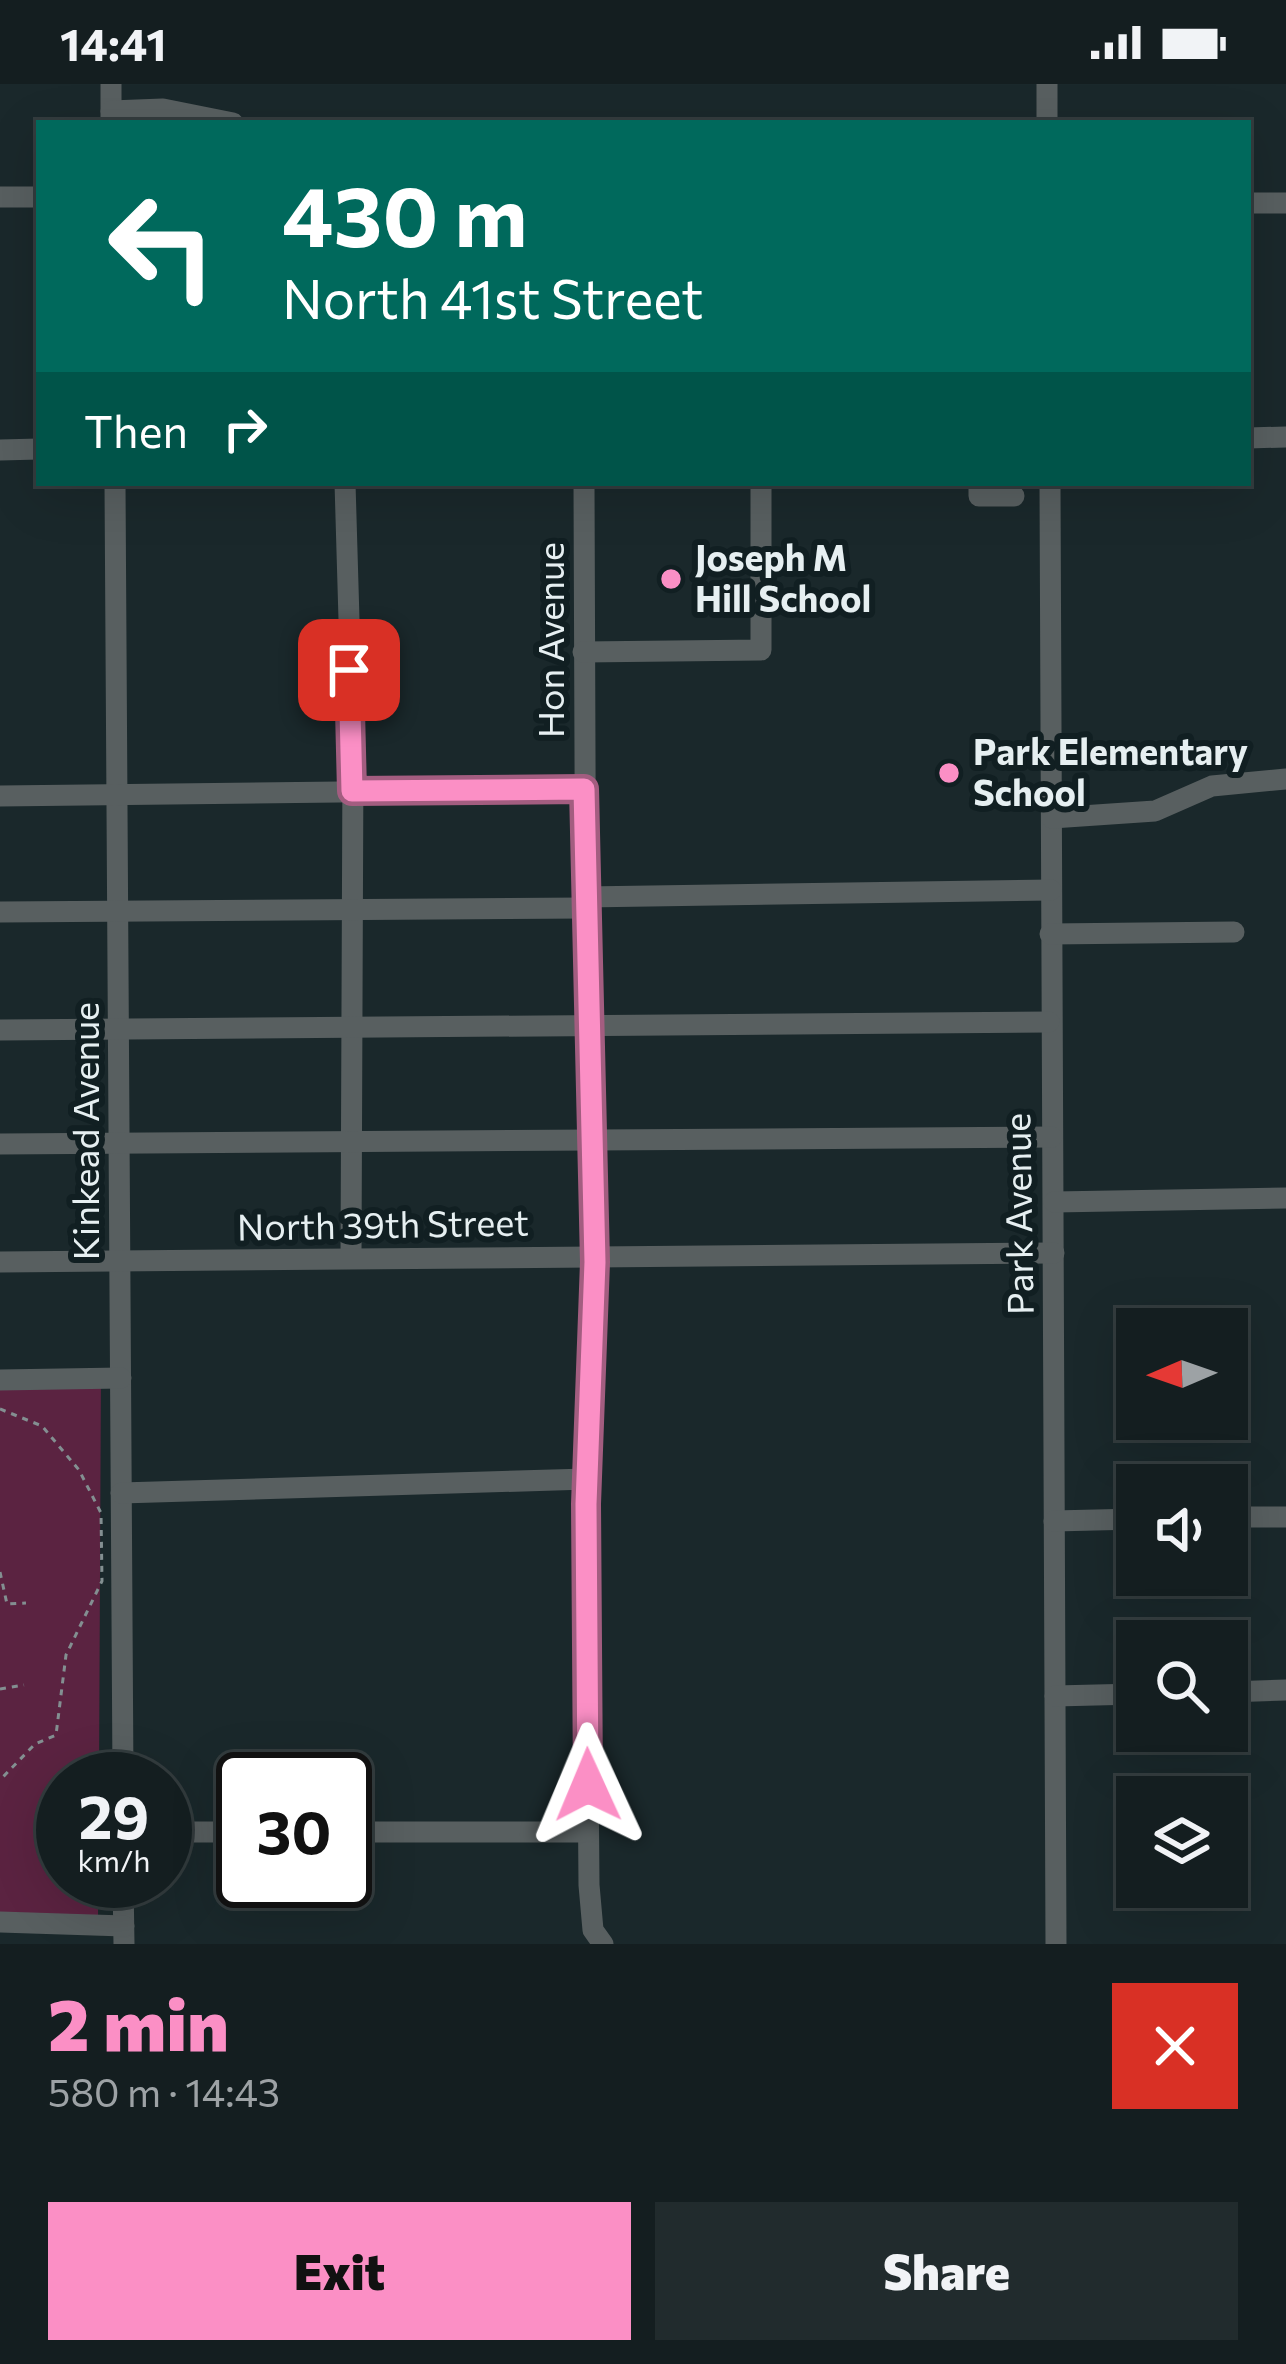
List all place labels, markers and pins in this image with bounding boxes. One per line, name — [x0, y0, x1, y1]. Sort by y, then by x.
place label: Joseph M Hill School — [695, 534, 871, 619]
marker: Joseph M Hill School — [658, 566, 684, 592]
pin — [298, 619, 400, 721]
place label: Park Elementary School — [973, 728, 1248, 813]
marker: Park Elementary School — [936, 760, 962, 786]

